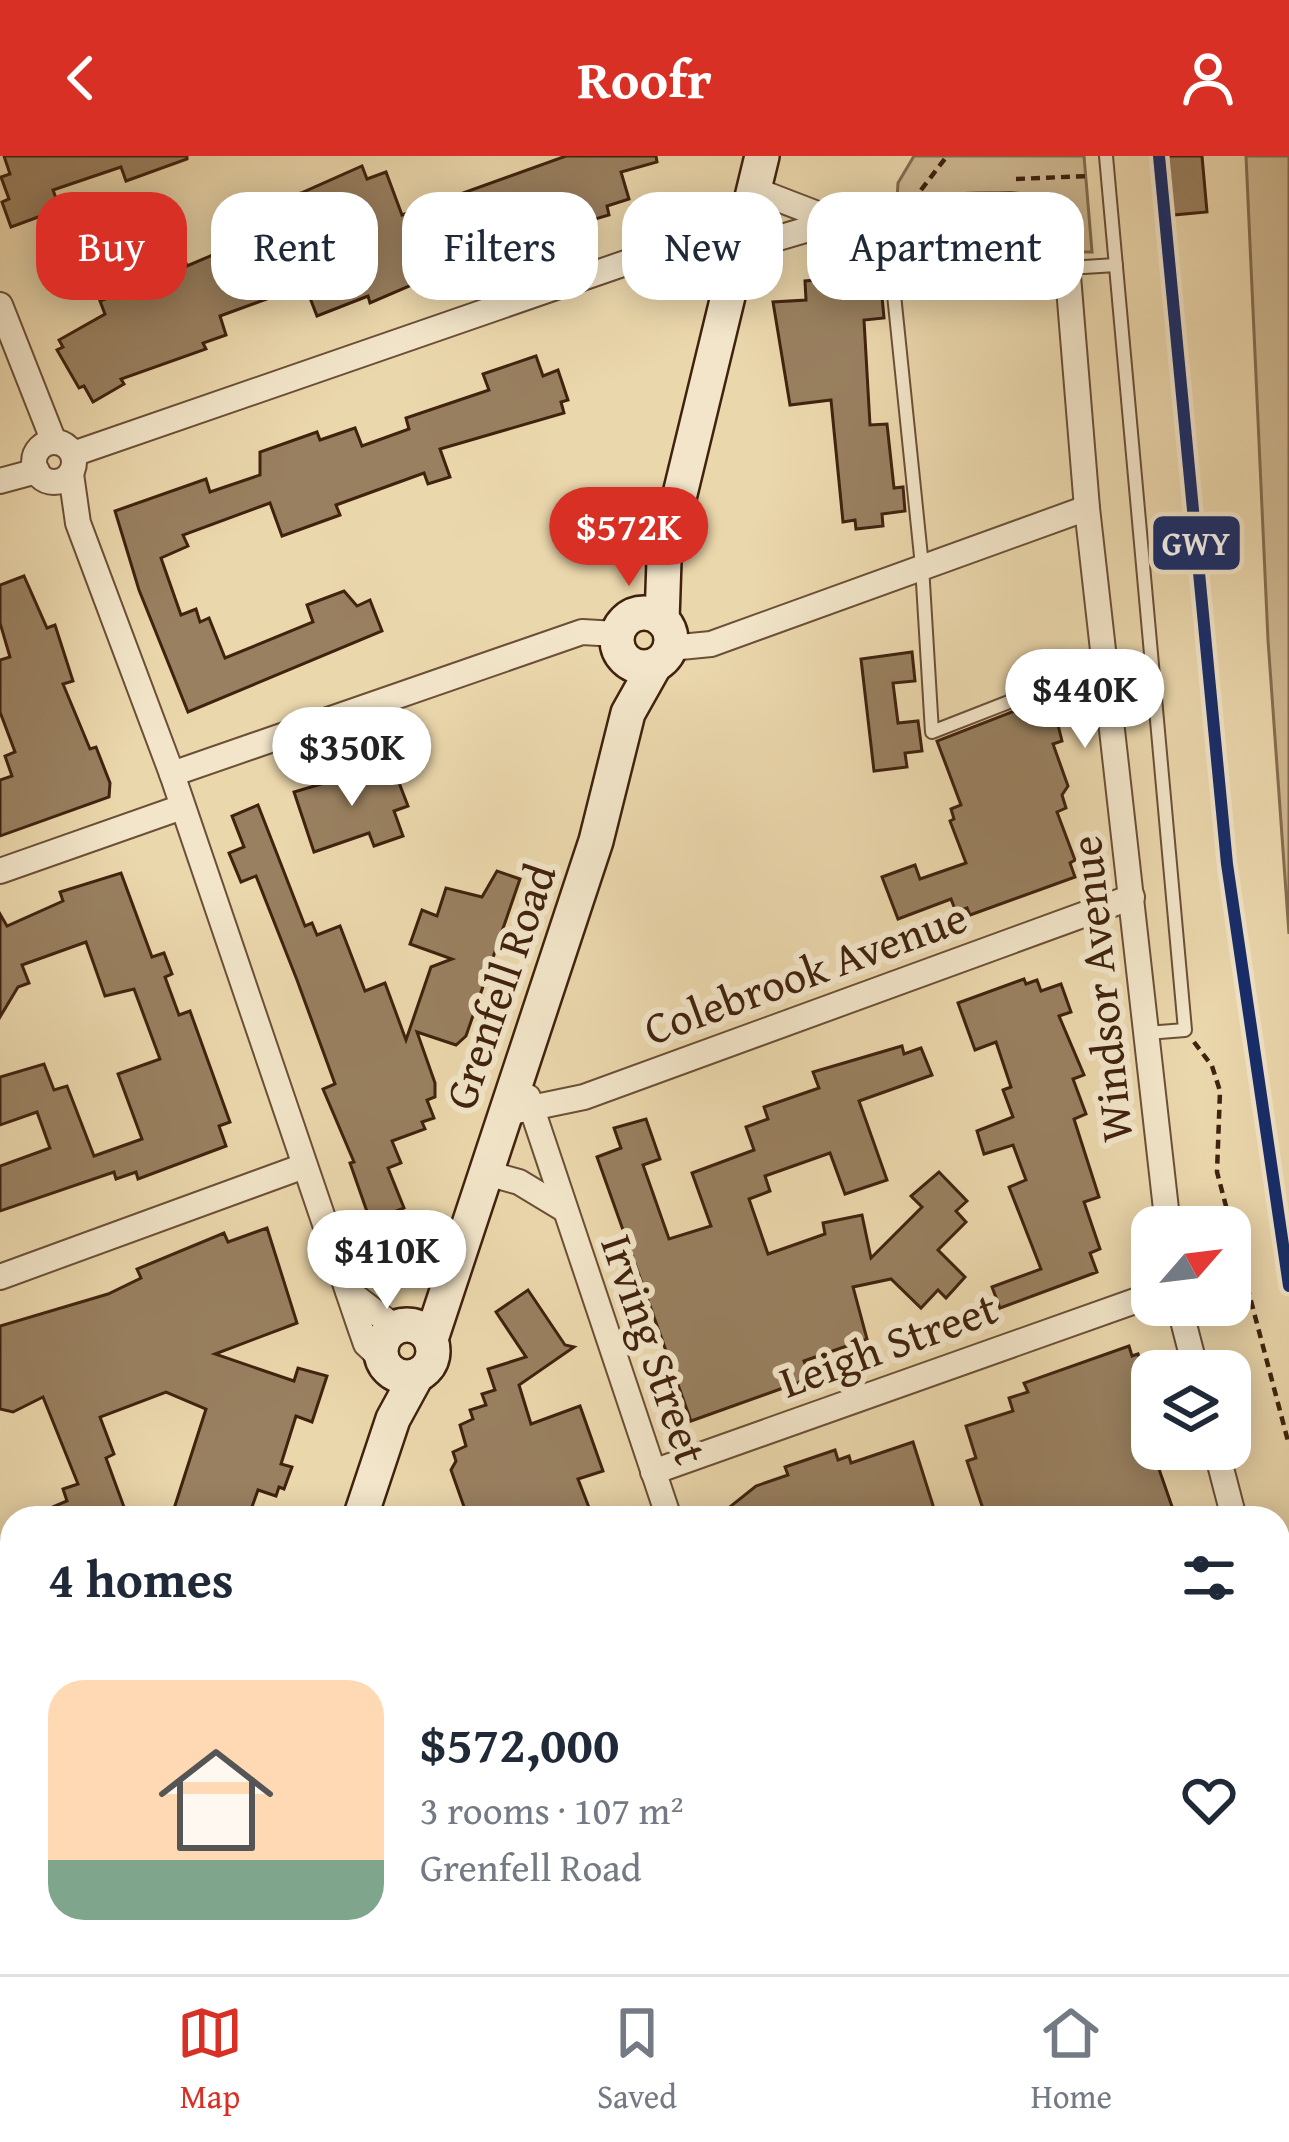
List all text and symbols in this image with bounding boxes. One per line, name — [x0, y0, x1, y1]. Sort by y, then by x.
text: Roofr — [577, 39, 712, 118]
icon: back — [48, 45, 114, 111]
icon: person — [1175, 45, 1241, 111]
chip: Buy — [36, 192, 187, 300]
chip: Rent — [211, 192, 378, 300]
chip: Filters — [402, 192, 598, 300]
chip: New — [622, 192, 783, 300]
chip: Apartment — [807, 192, 1084, 300]
pin: $572K — [545, 487, 713, 589]
text: $572K — [576, 497, 682, 554]
line badge: GWY — [1151, 514, 1242, 572]
text: GWY — [1162, 519, 1230, 567]
pin: $440K — [1001, 649, 1169, 751]
text: $440K — [1032, 659, 1138, 716]
pin: $350K — [268, 707, 436, 809]
text: $350K — [299, 717, 405, 774]
street label: Windsor Avenue — [1052, 833, 1148, 1145]
street label: Grenfell Road — [427, 855, 571, 1117]
street label: Colebrook Avenue — [634, 883, 976, 1061]
north arrow — [1131, 1206, 1251, 1326]
map controls — [1131, 1206, 1251, 1470]
pin: $410K — [303, 1210, 471, 1312]
text: $410K — [334, 1220, 440, 1277]
street label: Irving Street — [585, 1226, 725, 1473]
street label: Leigh Street — [770, 1275, 1006, 1413]
button: layers — [1131, 1350, 1251, 1470]
text: 4 homes — [48, 1541, 234, 1616]
icon: filters — [1176, 1545, 1242, 1611]
text: $572,000 — [420, 1706, 619, 1781]
icon: home — [144, 1728, 288, 1872]
icon: heart — [1176, 1767, 1242, 1833]
text: 3 rooms · 107 m² — [420, 1781, 684, 1838]
text: Grenfell Road — [420, 1838, 642, 1895]
tab: Map — [177, 2000, 243, 2120]
tab: Saved — [597, 2000, 677, 2120]
tab: Home — [1031, 2000, 1112, 2120]

